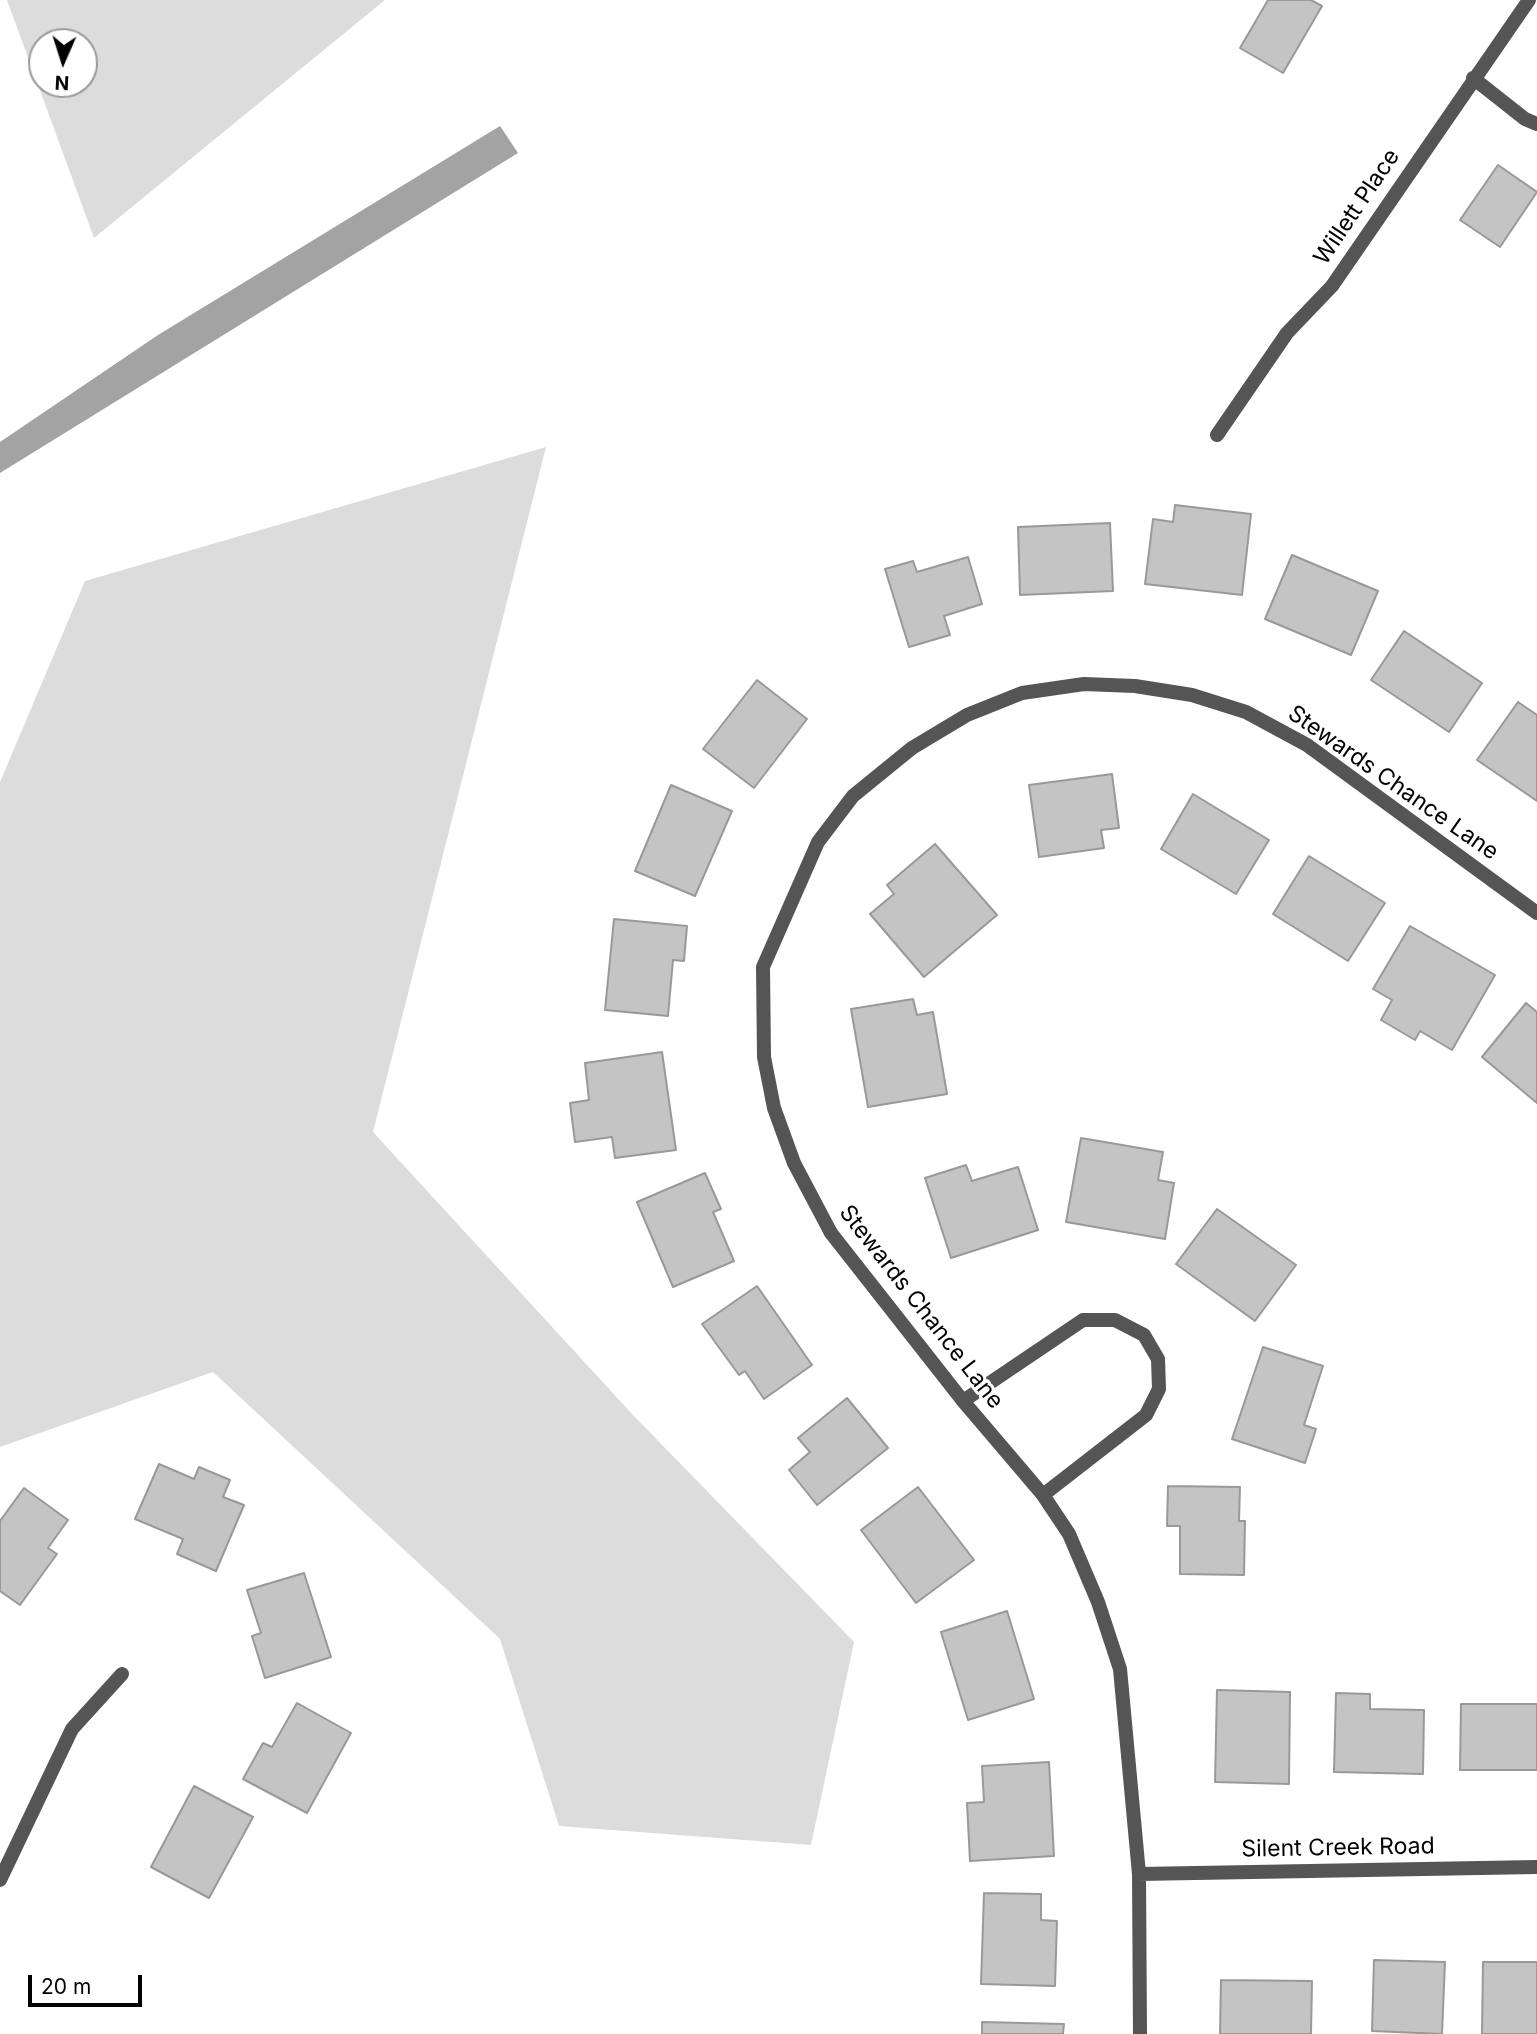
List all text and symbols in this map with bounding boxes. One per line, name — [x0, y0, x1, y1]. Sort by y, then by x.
north arrow — [28, 28, 98, 98]
text: N — [54, 71, 70, 94]
street label: Willett Place — [1308, 144, 1406, 270]
street label: Stewards Chance Lane — [1282, 700, 1504, 866]
street label: Stewards Chance Lane — [833, 1200, 1009, 1414]
street label: Silent Creek Road — [1241, 1833, 1435, 1863]
scale bar — [32, 1960, 145, 2004]
text: 20 m — [41, 1974, 91, 1999]

